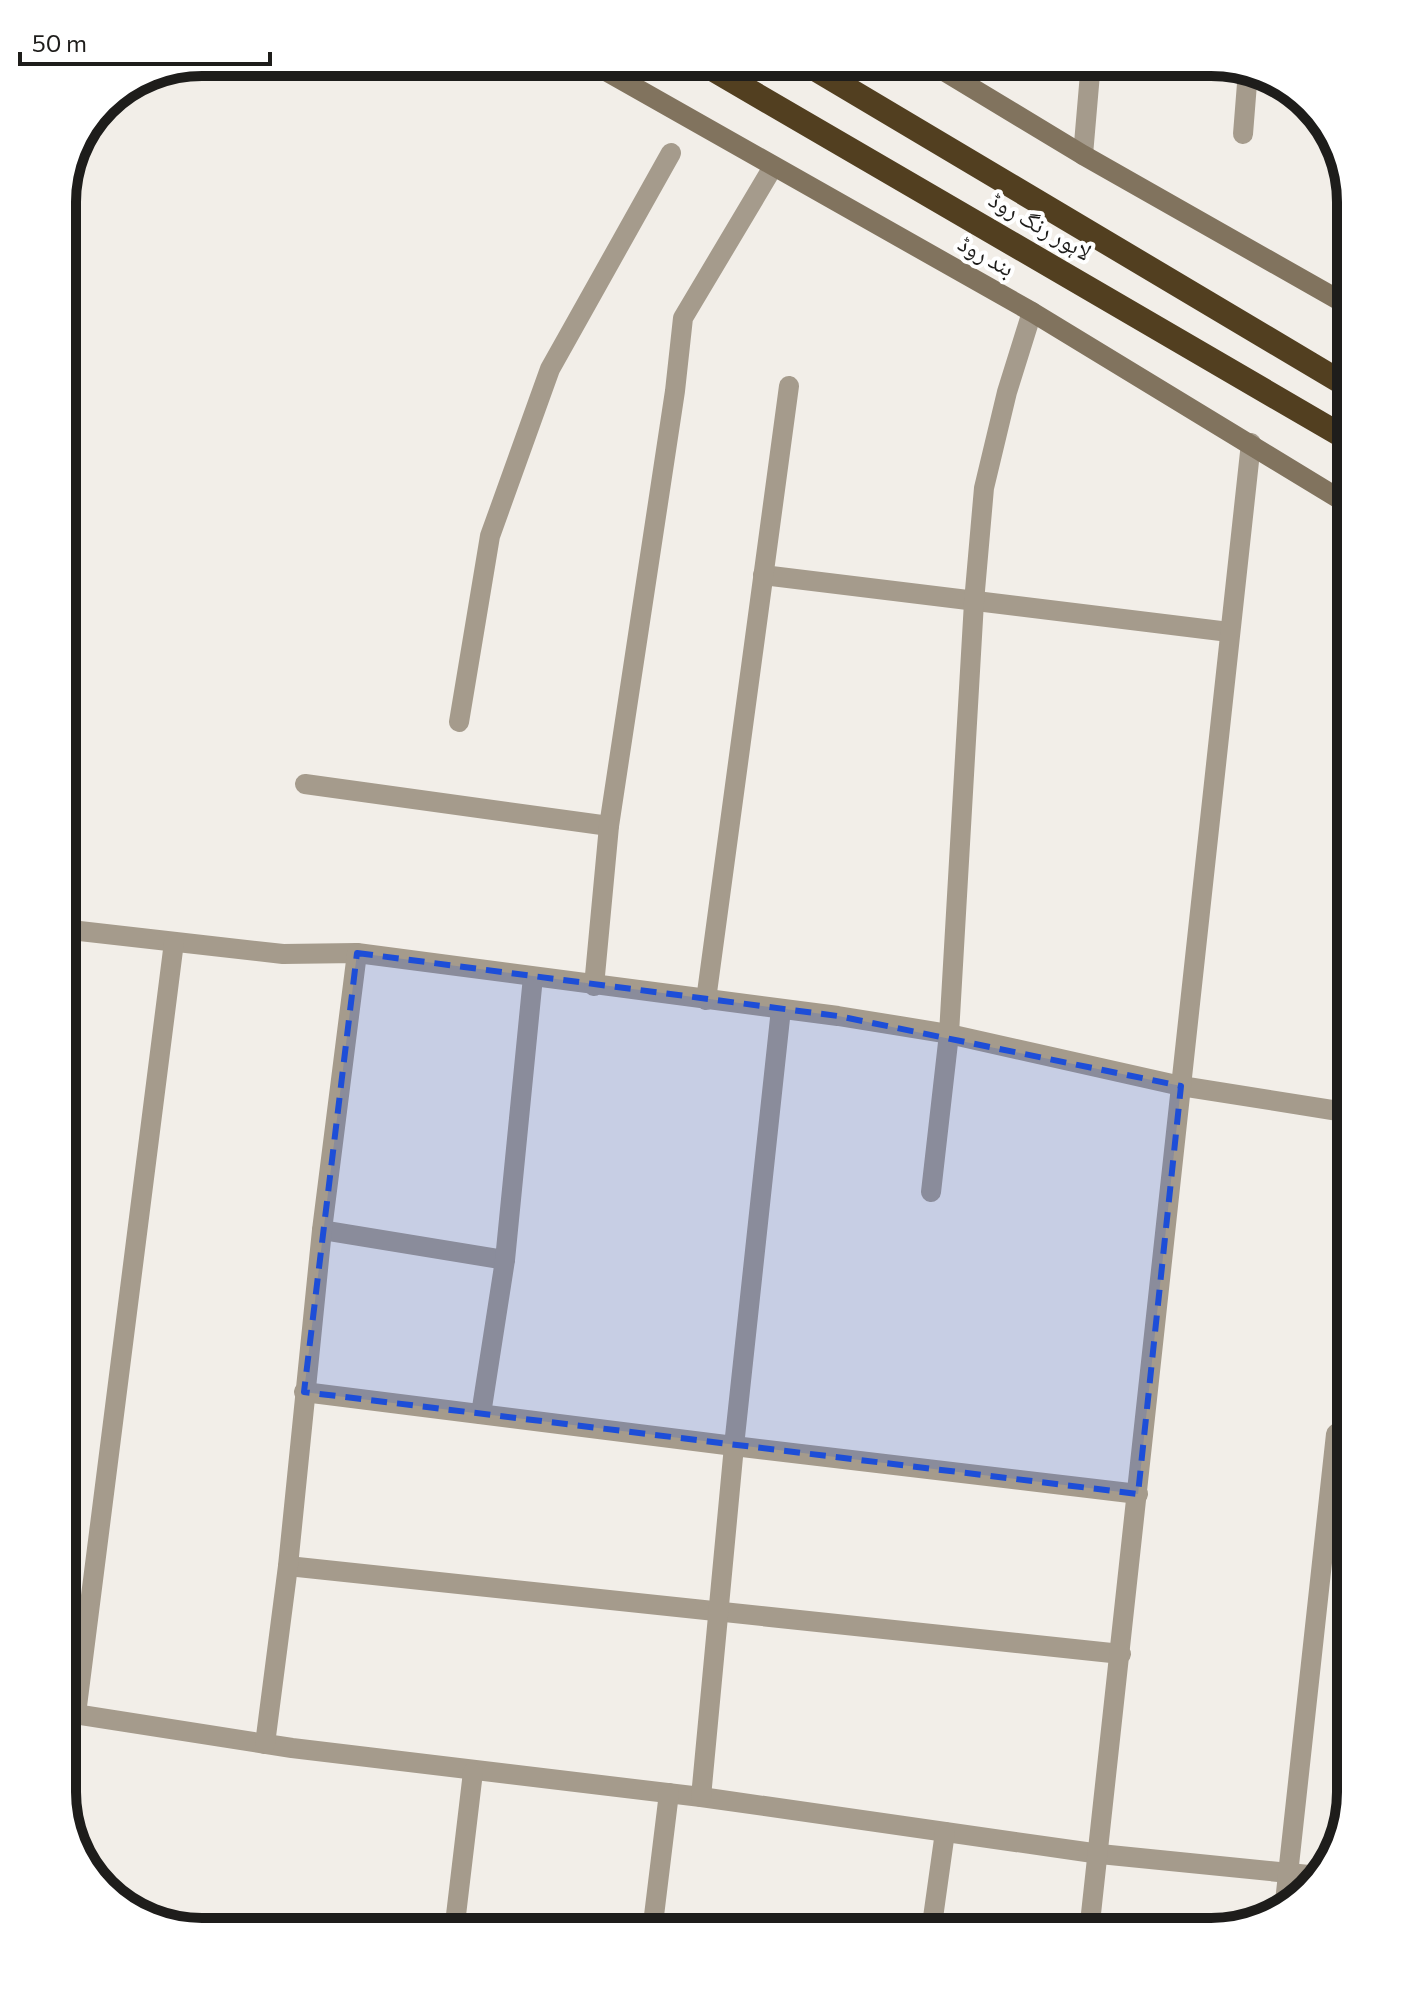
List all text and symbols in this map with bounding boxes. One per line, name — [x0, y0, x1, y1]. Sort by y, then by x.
scale bar — [20, 16, 270, 66]
text: 50 m — [32, 28, 87, 57]
street label: لاہور رنگ روڈ — [984, 184, 1097, 266]
street label: بند روڈ — [953, 227, 1020, 283]

